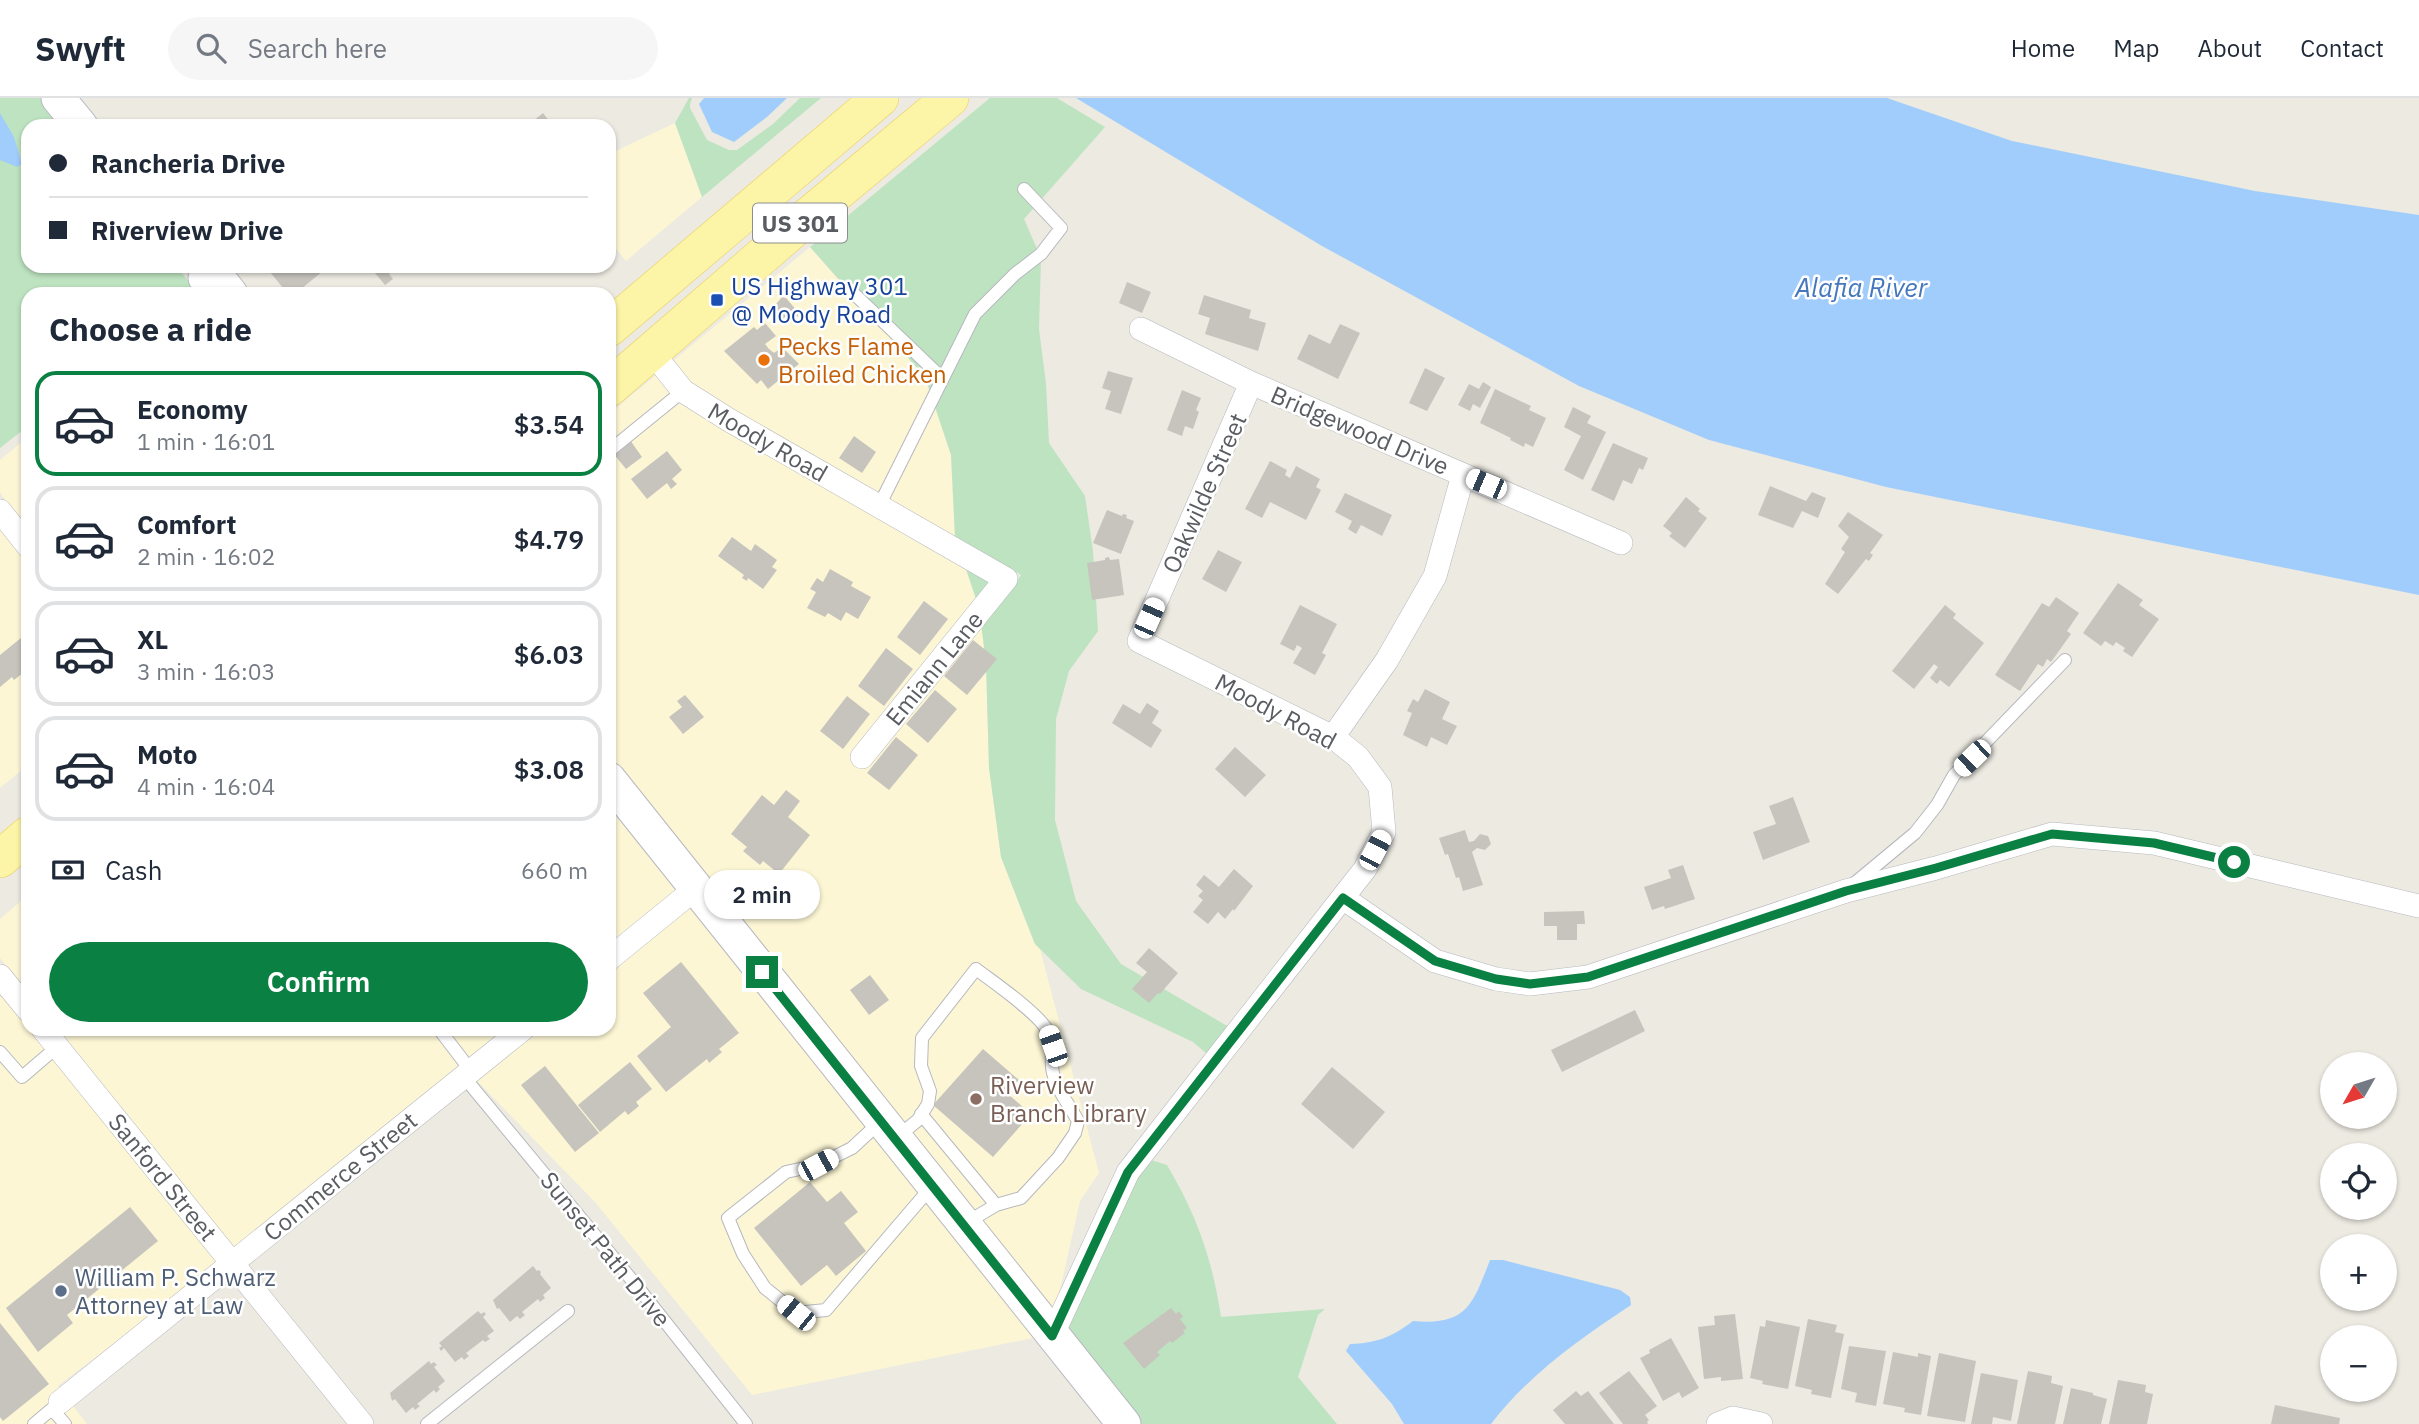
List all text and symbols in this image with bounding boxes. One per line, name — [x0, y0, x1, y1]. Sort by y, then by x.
search box — [168, 17, 658, 80]
text: Swyft — [35, 27, 126, 70]
icon: search — [192, 29, 230, 67]
text: Search here — [248, 31, 387, 65]
text: Home — [2011, 32, 2075, 64]
text: Map — [2113, 32, 2159, 64]
text: About — [2197, 32, 2262, 64]
text: Contact — [2300, 32, 2384, 64]
text: Rancheria Drive — [91, 146, 285, 180]
road number: US 301 — [753, 204, 847, 242]
text: Riverview Drive — [91, 213, 283, 247]
place label: US Highway 301 @ Moody Road — [731, 270, 908, 330]
water label: Alafia River — [1794, 270, 1929, 304]
marker: US Highway 301 @ Moody Road — [709, 292, 725, 308]
text: Choose a ride — [49, 308, 252, 350]
place label: Pecks Flame Broiled Chicken — [778, 330, 947, 390]
marker: Pecks Flame Broiled Chicken — [756, 352, 772, 368]
street label: Bridgewood Drive — [1266, 378, 1454, 482]
icon: car — [53, 392, 116, 455]
text: Economy — [137, 392, 248, 426]
street label: Moody Road — [702, 395, 834, 489]
text: $3.54 — [514, 407, 584, 441]
street label: Oakwilde Street — [1154, 408, 1254, 578]
text: 1 min · 16:01 — [137, 426, 275, 456]
car — [1463, 466, 1510, 502]
icon: car — [53, 507, 116, 570]
text: Comfort — [137, 507, 236, 541]
text: $4.79 — [514, 522, 584, 556]
text: 2 min · 16:02 — [137, 541, 275, 571]
car — [1131, 595, 1168, 641]
street label: Emiann Lane — [878, 604, 990, 732]
icon: car — [53, 622, 116, 685]
text: XL — [137, 622, 168, 656]
text: $6.03 — [514, 637, 584, 671]
text: 3 min · 16:03 — [137, 656, 275, 686]
street label: Moody Road — [1210, 666, 1342, 756]
car — [1950, 736, 1995, 780]
icon: car — [53, 737, 116, 800]
text: Moto — [137, 737, 197, 771]
text: $3.08 — [514, 752, 584, 786]
text: 4 min · 16:04 — [137, 771, 275, 801]
car — [1356, 827, 1395, 873]
route start — [2218, 846, 2250, 878]
icon: cash — [49, 851, 87, 889]
text: Cash — [105, 853, 162, 887]
text: 660 m — [521, 855, 588, 885]
callout: 2 min — [704, 870, 820, 920]
text: 2 min — [732, 879, 792, 909]
button: Confirm — [49, 942, 588, 1022]
route end — [746, 956, 778, 988]
car — [1037, 1023, 1070, 1069]
north arrow — [2320, 1052, 2398, 1129]
map controls — [2320, 1052, 2397, 1402]
place label: Riverview Branch Library — [990, 1069, 1147, 1129]
marker: Riverview Branch Library — [968, 1091, 984, 1107]
street label: Commerce Street — [257, 1104, 423, 1248]
street label: Sanford Street — [102, 1106, 224, 1248]
button: locate — [2320, 1143, 2397, 1220]
car — [795, 1146, 842, 1184]
street label: Sunset Path Drive — [534, 1165, 678, 1333]
button: + — [2320, 1234, 2397, 1311]
place label: William P. Schwarz Attorney at Law — [75, 1261, 276, 1321]
marker: William P. Schwarz Attorney at Law — [53, 1283, 69, 1299]
car — [774, 1292, 819, 1334]
button: − — [2320, 1325, 2397, 1402]

